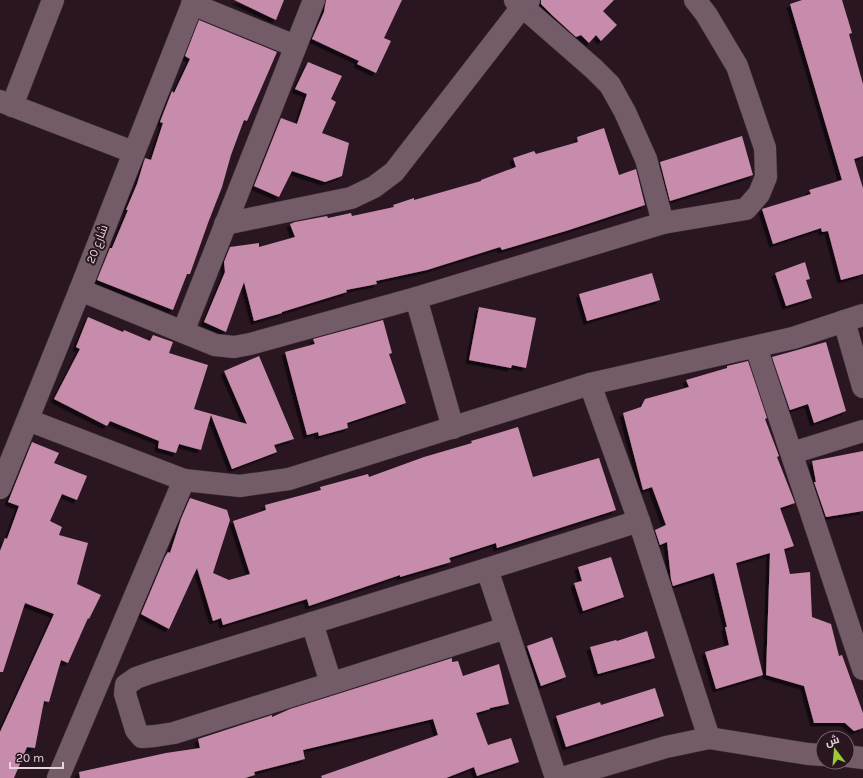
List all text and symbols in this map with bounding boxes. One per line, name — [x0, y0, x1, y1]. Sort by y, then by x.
street label: شارع 20 — [83, 223, 112, 266]
north arrow — [815, 730, 855, 770]
text: ش — [824, 733, 841, 749]
scale bar — [10, 744, 63, 770]
text: 20 m — [16, 751, 44, 765]

